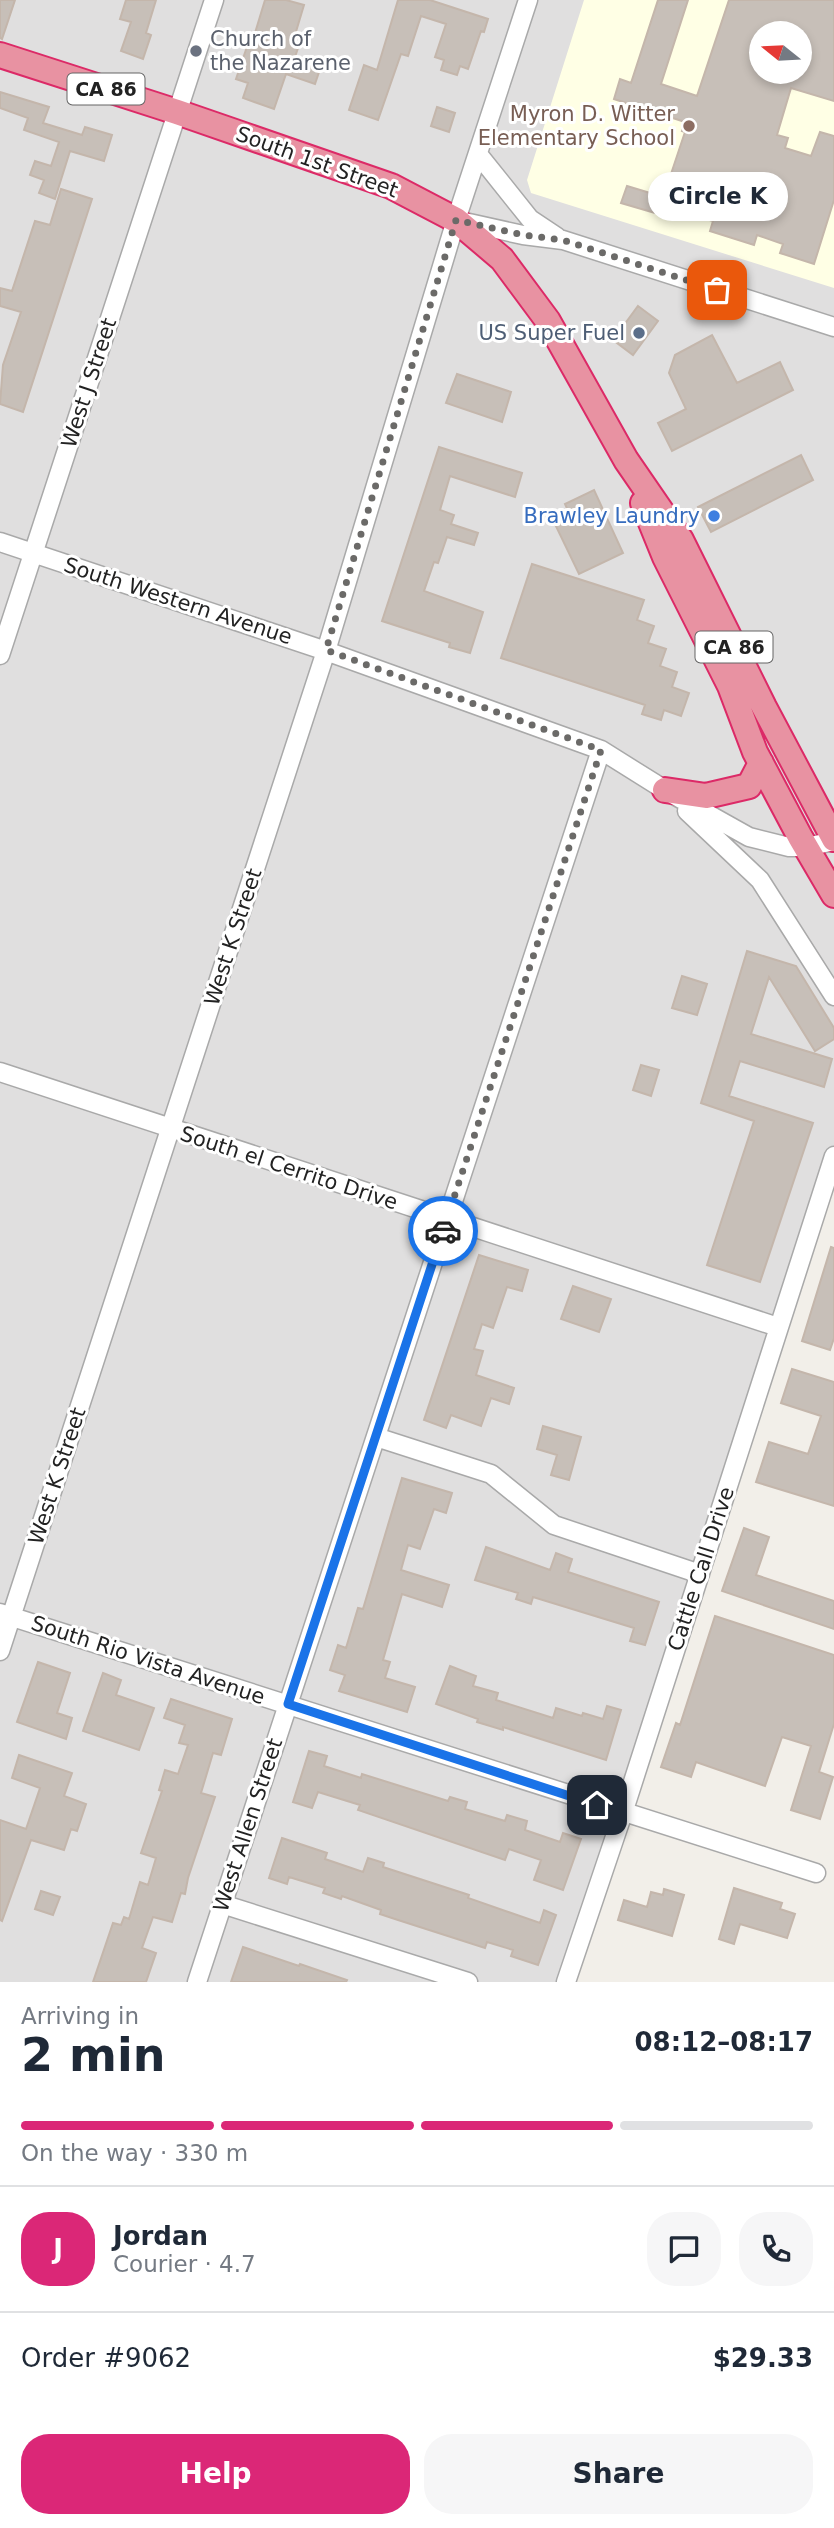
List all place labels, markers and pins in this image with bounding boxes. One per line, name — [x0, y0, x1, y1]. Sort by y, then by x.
place label: Church of the Nazarene — [210, 27, 351, 75]
marker: Church of the Nazarene — [188, 43, 204, 59]
place label: Myron D. Witter Elementary School — [478, 102, 675, 150]
marker: Myron D. Witter Elementary School — [681, 118, 697, 134]
callout: Circle K — [647, 171, 787, 220]
pin — [687, 260, 747, 320]
place label: US Super Fuel — [478, 321, 625, 345]
marker: US Super Fuel — [631, 325, 647, 341]
place label: Brawley Laundry — [523, 504, 700, 528]
marker: Brawley Laundry — [706, 508, 722, 524]
pin — [567, 1775, 627, 1835]

